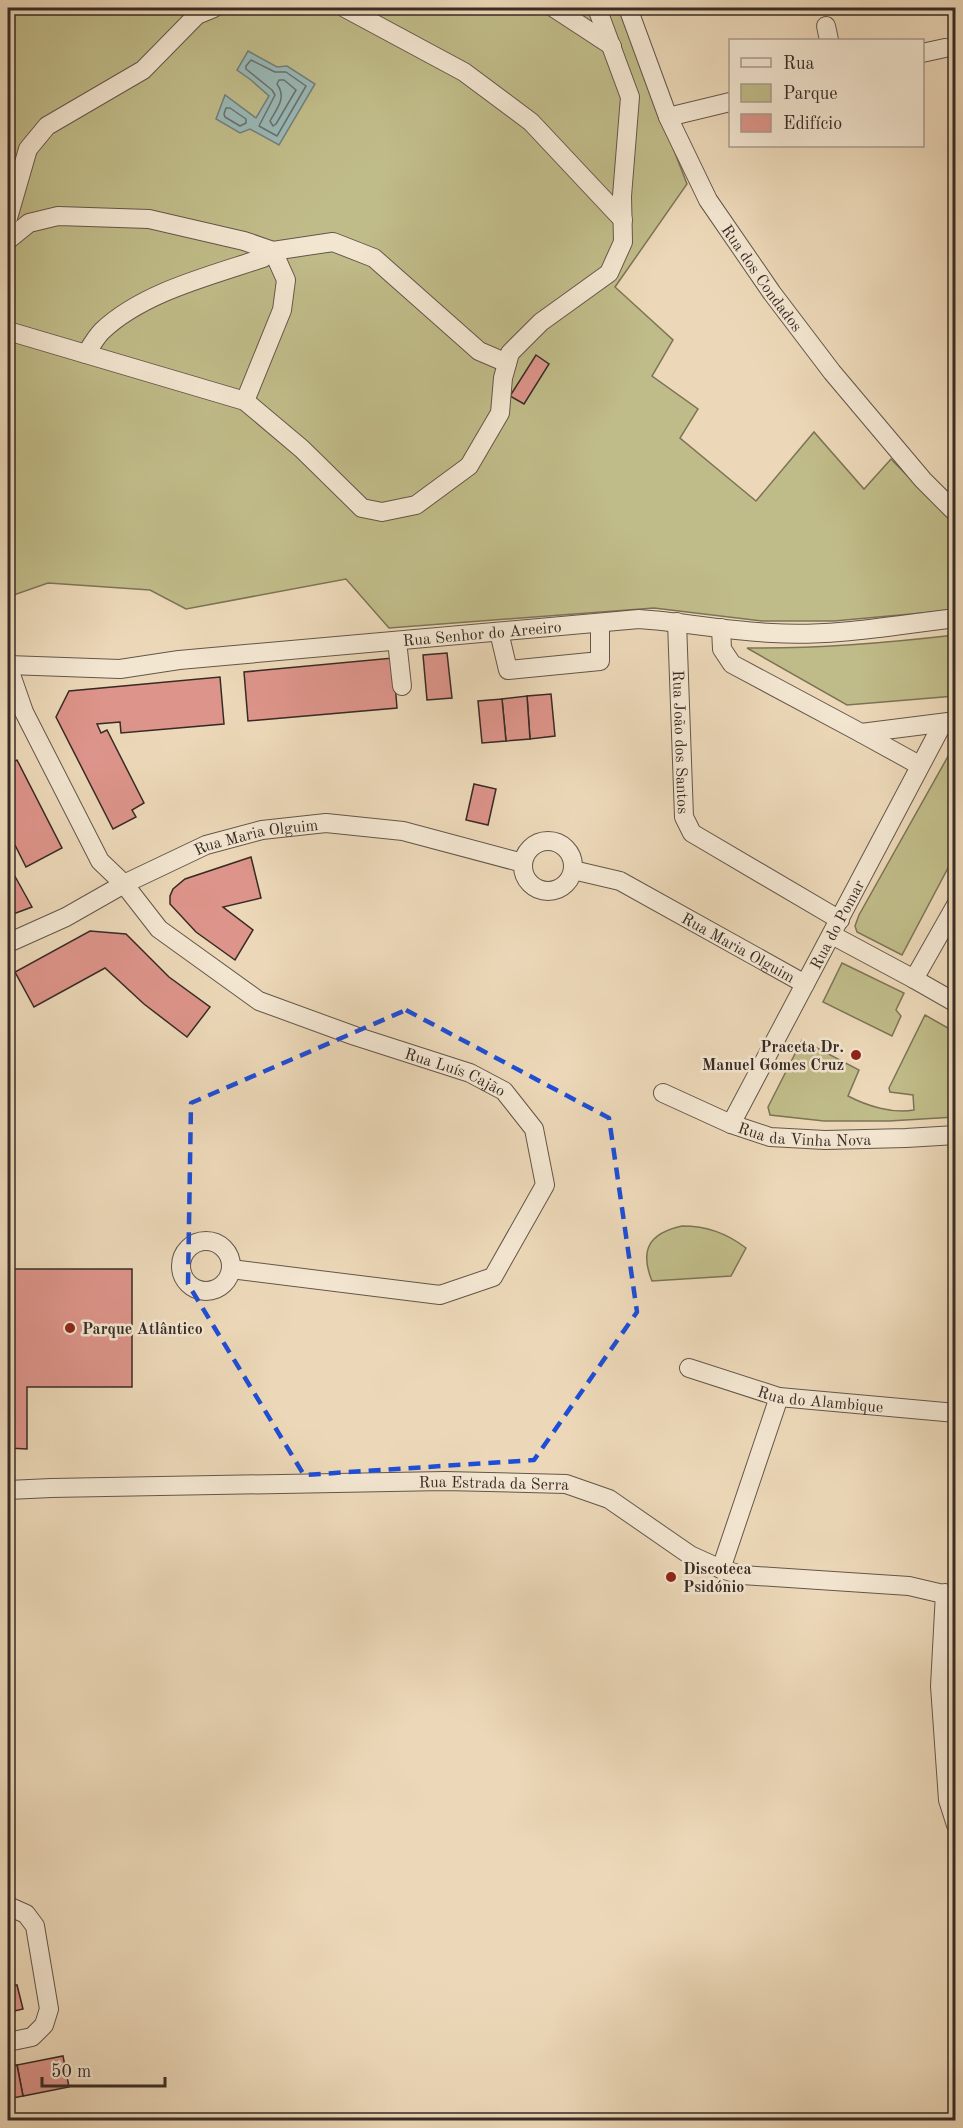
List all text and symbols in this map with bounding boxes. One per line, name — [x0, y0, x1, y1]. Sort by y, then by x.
legend — [729, 39, 924, 147]
text: Rua — [783, 55, 814, 73]
text: Parque — [783, 85, 838, 103]
text: Edifício — [783, 115, 842, 133]
street label: Rua dos Condados — [717, 222, 804, 335]
street label: Rua Senhor do Areeiro — [402, 620, 562, 650]
street label: Rua João dos Santos — [669, 670, 690, 814]
street label: Rua Maria Olguim — [192, 818, 319, 859]
street label: Rua do Pomar — [808, 878, 869, 972]
street label: Rua Maria Olguim — [678, 911, 797, 987]
place label: Praceta Dr. Manuel Gomes Cruz — [702, 1040, 844, 1074]
street label: Rua Luís Cajão — [402, 1046, 507, 1100]
marker: Praceta Dr. Manuel Gomes Cruz — [849, 1048, 863, 1062]
street label: Rua da Vinha Nova — [736, 1121, 872, 1150]
marker: Parque Atlântico — [63, 1321, 77, 1335]
place label: Parque Atlântico — [82, 1322, 203, 1338]
street label: Rua do Alambique — [755, 1385, 884, 1416]
street label: Rua Estrada da Serra — [419, 1475, 569, 1494]
place label: Discoteca Psidónio — [683, 1562, 752, 1596]
marker: Discoteca Psidónio — [664, 1570, 678, 1584]
scale bar — [42, 2050, 165, 2088]
text: 50 m — [51, 2063, 91, 2081]

